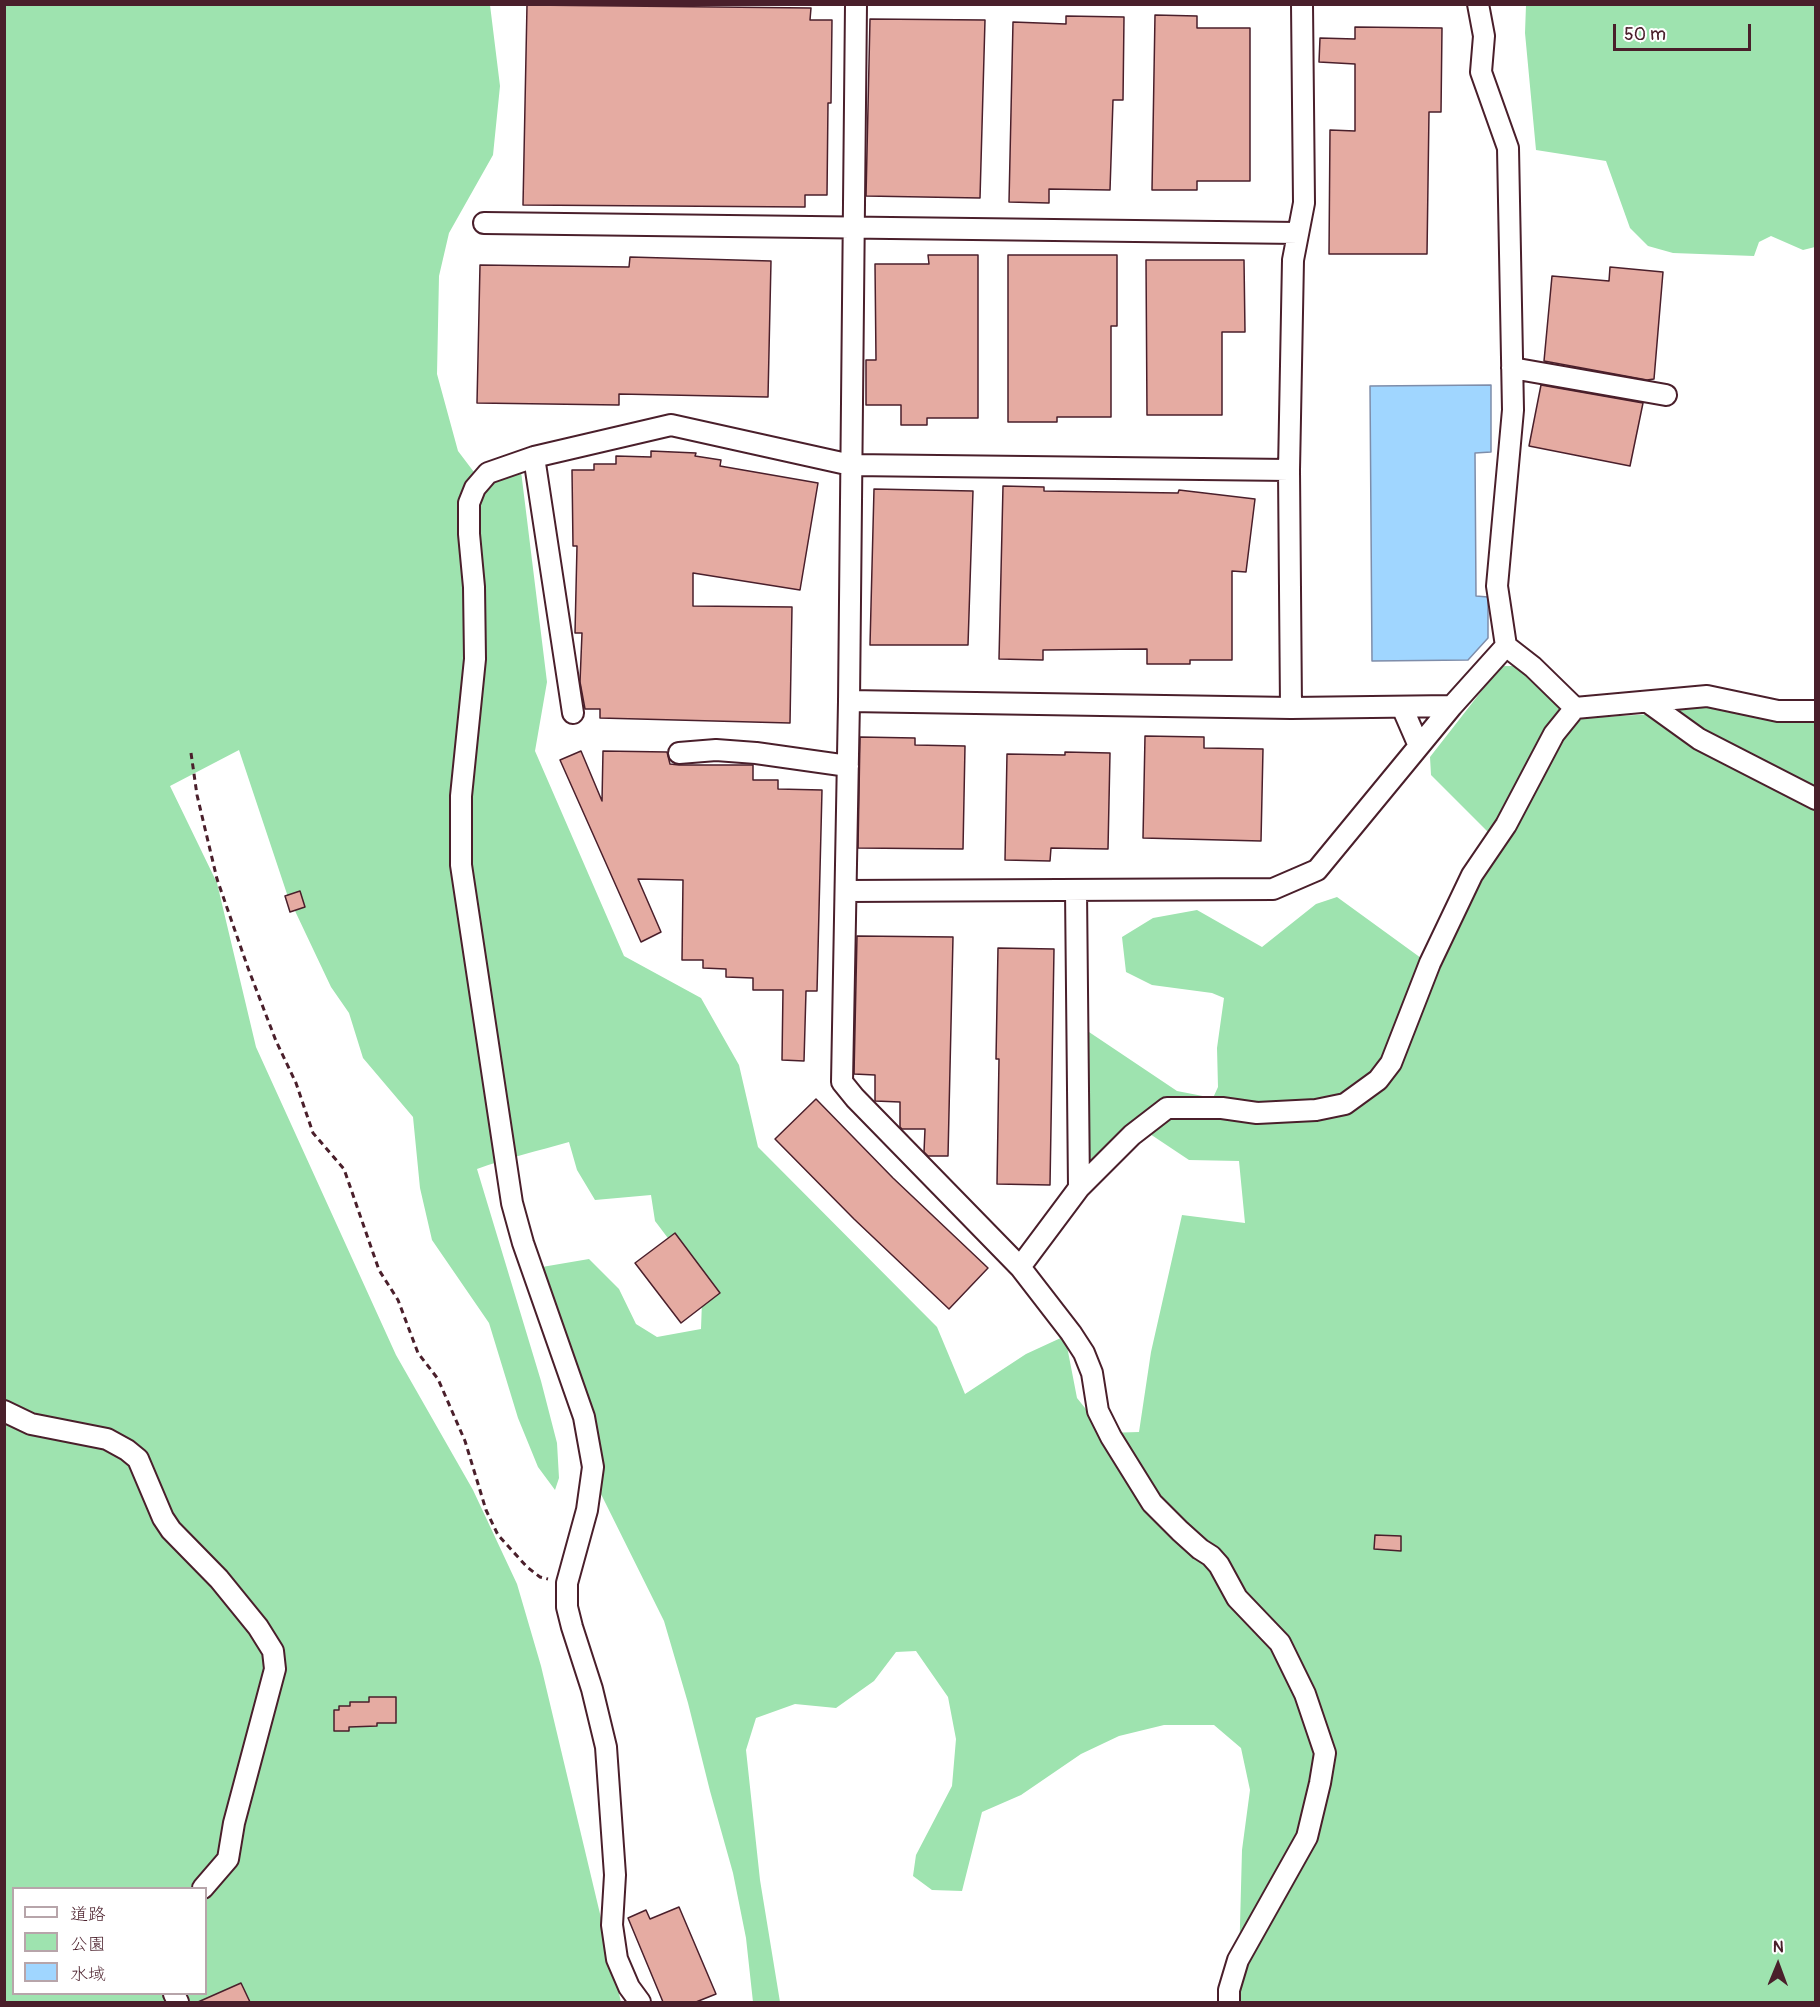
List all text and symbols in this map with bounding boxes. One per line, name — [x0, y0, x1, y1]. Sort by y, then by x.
scale bar — [1616, 12, 1754, 50]
text: 50 m — [1624, 23, 1666, 46]
legend — [12, 1887, 207, 1995]
text: 道路 — [70, 1903, 106, 1926]
text: 公園 — [70, 1933, 106, 1956]
north arrow — [1748, 1935, 1808, 1995]
text: N — [1773, 1937, 1784, 1957]
text: 水域 — [70, 1963, 106, 1986]

